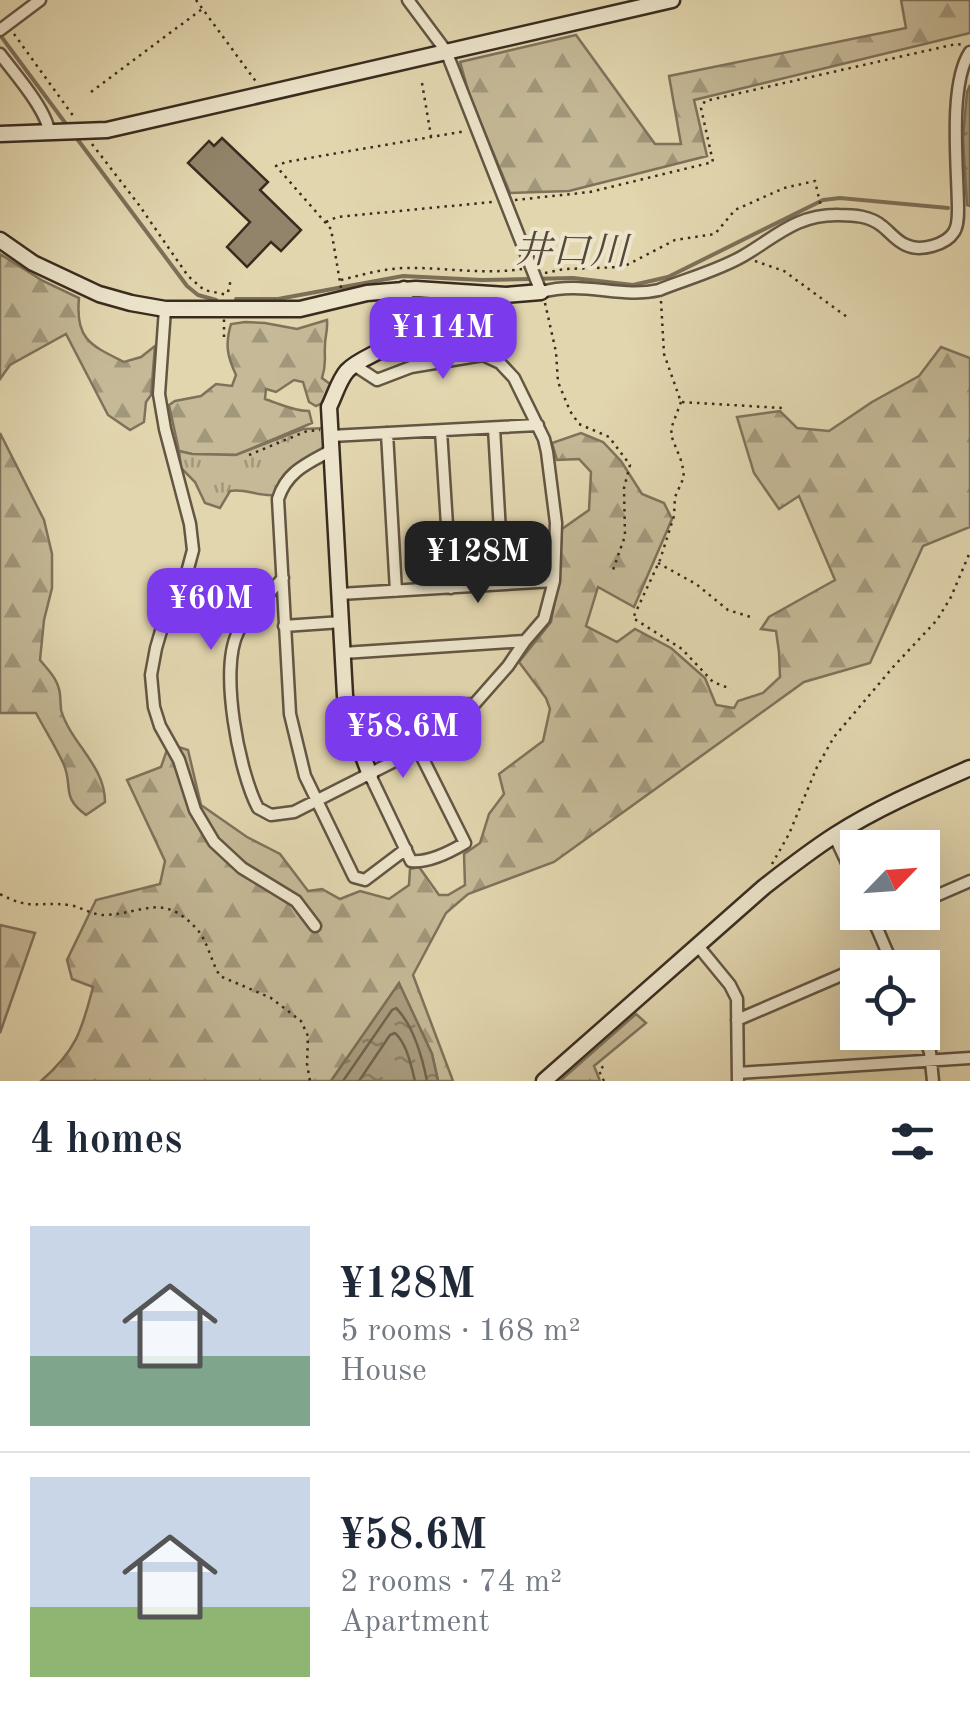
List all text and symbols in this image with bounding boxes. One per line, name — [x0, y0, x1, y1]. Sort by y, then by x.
water label: 井口川 — [514, 230, 632, 273]
pin: ¥114M — [373, 297, 513, 382]
text: ¥114M — [392, 313, 494, 345]
pin: ¥128M — [408, 521, 548, 606]
text: ¥128M — [427, 537, 529, 569]
pin: ¥60M — [152, 568, 270, 653]
text: ¥60M — [169, 584, 253, 616]
pin: ¥58.6M — [322, 696, 484, 781]
text: ¥58.6M — [347, 712, 459, 744]
north arrow — [840, 830, 940, 930]
map controls — [840, 830, 940, 1050]
button: locate — [840, 950, 940, 1050]
icon: filters — [885, 1114, 940, 1169]
text: 4 homes — [30, 1120, 182, 1162]
text: ¥128M — [340, 1265, 475, 1307]
icon: home — [110, 1266, 230, 1386]
text: 5 rooms · 168 m² — [340, 1316, 581, 1348]
text: House — [340, 1356, 427, 1388]
text: ¥58.6M — [340, 1516, 487, 1558]
icon: home — [110, 1517, 230, 1637]
text: 2 rooms · 74 m² — [340, 1567, 562, 1599]
text: Apartment — [340, 1607, 490, 1639]

